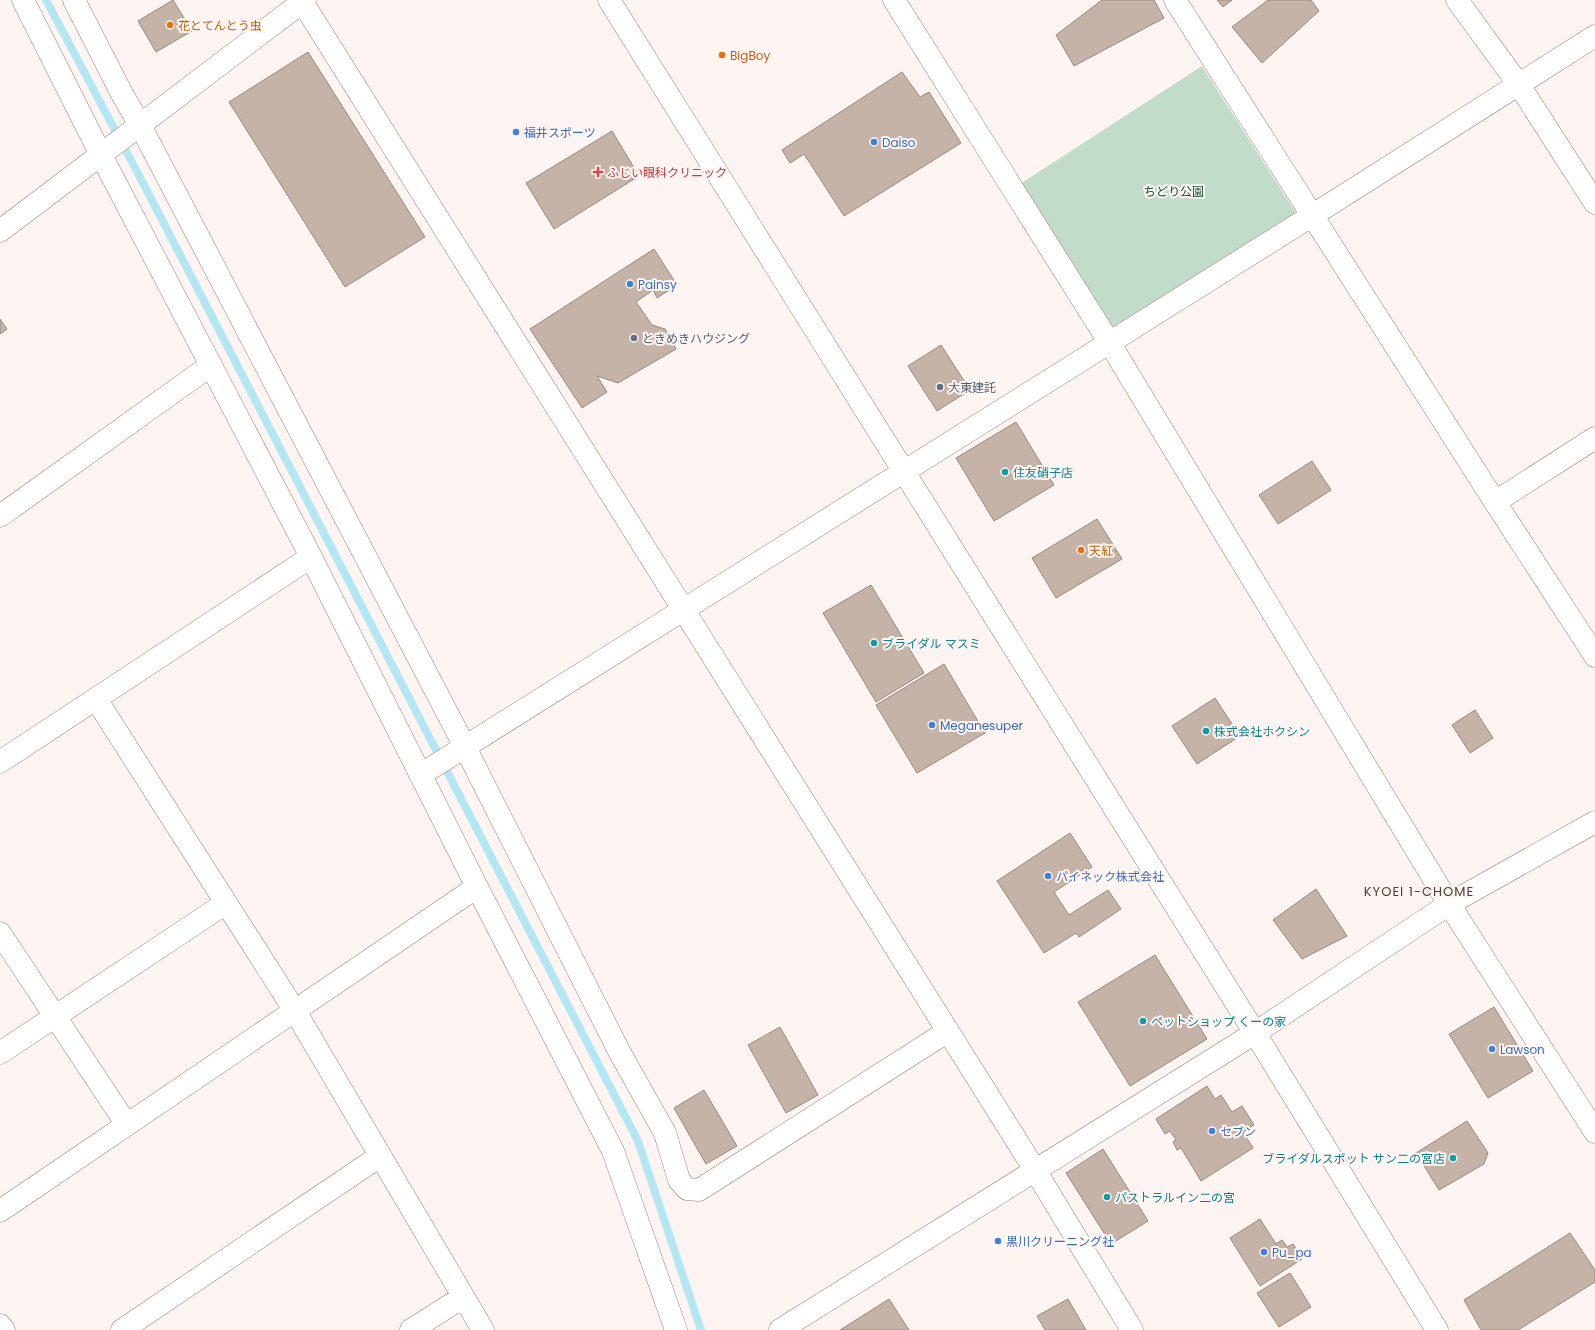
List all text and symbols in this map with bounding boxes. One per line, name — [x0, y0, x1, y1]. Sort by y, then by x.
place label: 花とてんとう虫 — [178, 17, 262, 34]
marker: 花とてんとう虫 — [165, 20, 175, 30]
place label: BigBoy — [730, 47, 770, 64]
marker: BigBoy — [717, 50, 727, 60]
place label: 福井スポーツ — [524, 124, 596, 141]
marker: 福井スポーツ — [511, 127, 521, 137]
place label: Daiso — [882, 134, 916, 151]
marker: Daiso — [869, 137, 879, 147]
place label: ふじい眼科クリニック — [607, 164, 727, 181]
marker: ふじい眼科クリニック — [592, 166, 604, 178]
park label: ちどり公園 — [1144, 183, 1204, 200]
place label: Painsy — [638, 276, 677, 293]
marker: Painsy — [625, 279, 635, 289]
place label: ときめきハウジング — [642, 330, 750, 347]
marker: ときめきハウジング — [629, 333, 639, 343]
place label: 大東建託 — [948, 379, 996, 396]
marker: 大東建託 — [935, 382, 945, 392]
place label: 住友硝子店 — [1013, 464, 1073, 481]
marker: 住友硝子店 — [1000, 467, 1010, 477]
place label: 天紅 — [1089, 542, 1113, 559]
marker: 天紅 — [1076, 545, 1086, 555]
place label: ブライダル マスミ — [882, 635, 981, 652]
marker: ブライダル マスミ — [869, 638, 879, 648]
place label: Meganesuper — [940, 717, 1024, 734]
marker: Meganesuper — [927, 720, 937, 730]
place label: 株式会社ホクシン — [1214, 723, 1310, 740]
marker: 株式会社ホクシン — [1201, 726, 1211, 736]
place label: パイネック株式会社 — [1056, 868, 1164, 885]
marker: パイネック株式会社 — [1043, 871, 1053, 881]
district label: KYOEI 1-CHOME — [1364, 882, 1474, 901]
place label: ペットショップ くーの家 — [1151, 1013, 1286, 1030]
marker: ペットショップ くーの家 — [1138, 1016, 1148, 1026]
place label: Lawson — [1500, 1041, 1545, 1058]
marker: Lawson — [1487, 1044, 1497, 1054]
place label: セブン — [1220, 1123, 1256, 1140]
marker: セブン — [1207, 1126, 1217, 1136]
place label: ブライダルスポット サン二の宮店 — [1262, 1150, 1445, 1167]
marker: ブライダルスポット サン二の宮店 — [1448, 1153, 1458, 1163]
place label: パストラルイン二の宮 — [1115, 1189, 1235, 1206]
marker: パストラルイン二の宮 — [1102, 1192, 1112, 1202]
place label: 黒川クリーニング社 — [1006, 1233, 1114, 1250]
marker: 黒川クリーニング社 — [993, 1236, 1003, 1246]
place label: Pu_pa — [1272, 1244, 1312, 1261]
marker: Pu_pa — [1259, 1247, 1269, 1257]

